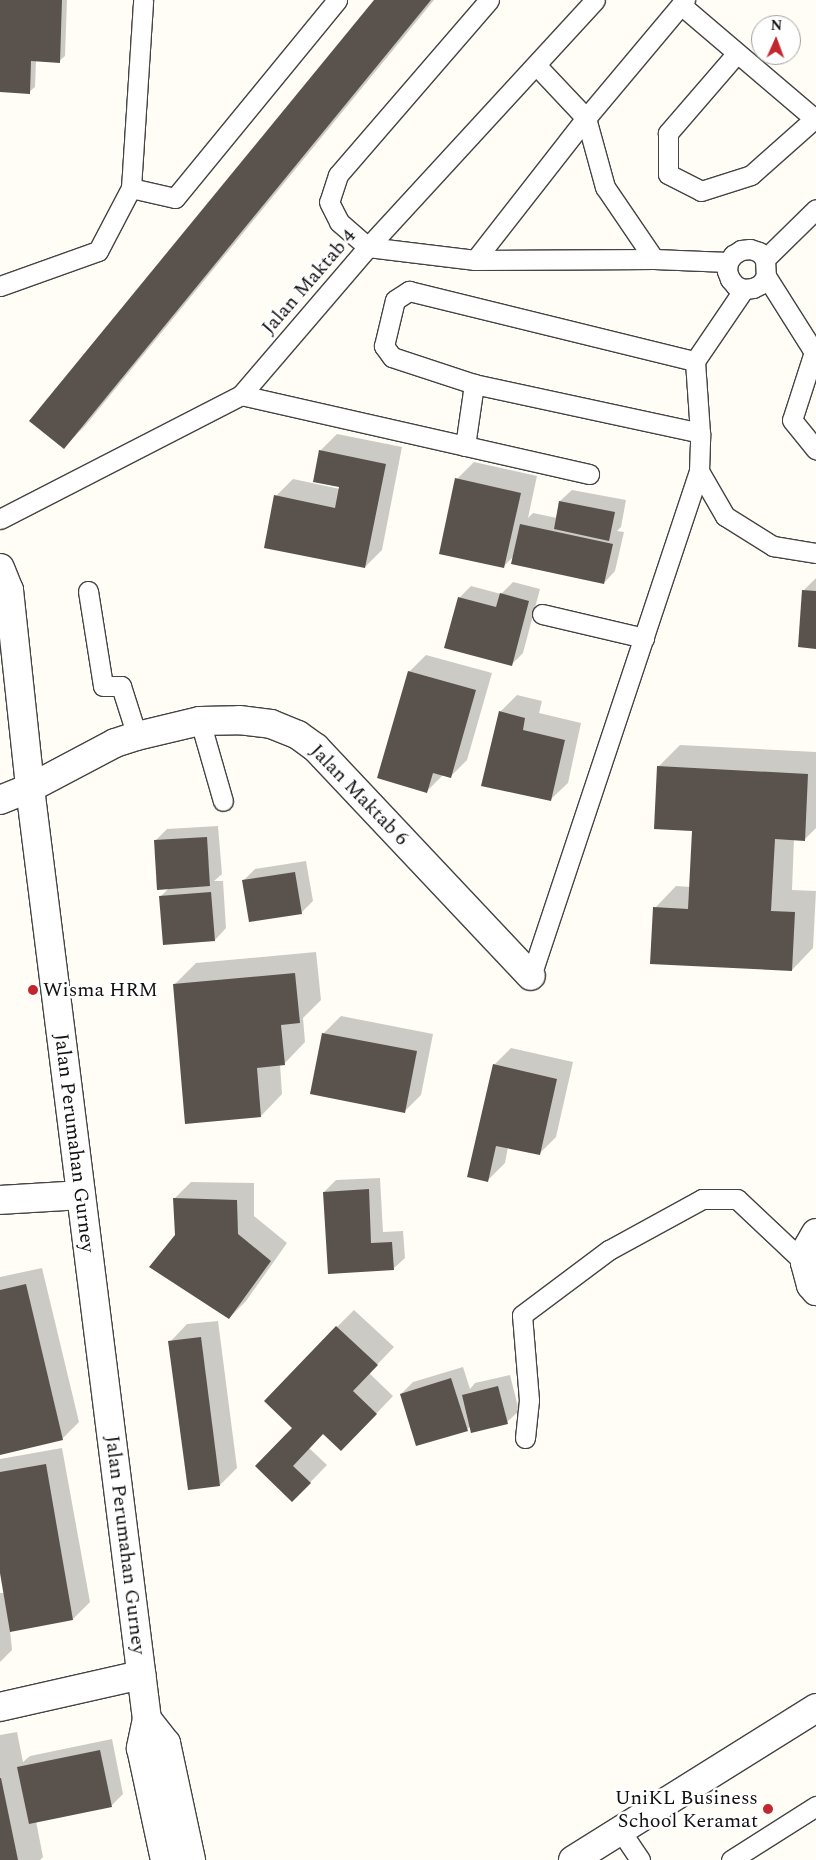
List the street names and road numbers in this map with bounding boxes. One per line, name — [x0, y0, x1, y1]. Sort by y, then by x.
street label: Jalan Maktab 4 — [257, 224, 361, 340]
street label: Jalan Maktab 6 — [305, 739, 413, 851]
street label: Jalan Perumahan Gurney — [49, 1032, 99, 1254]
street label: Jalan Perumahan Gurney — [100, 1434, 150, 1656]

